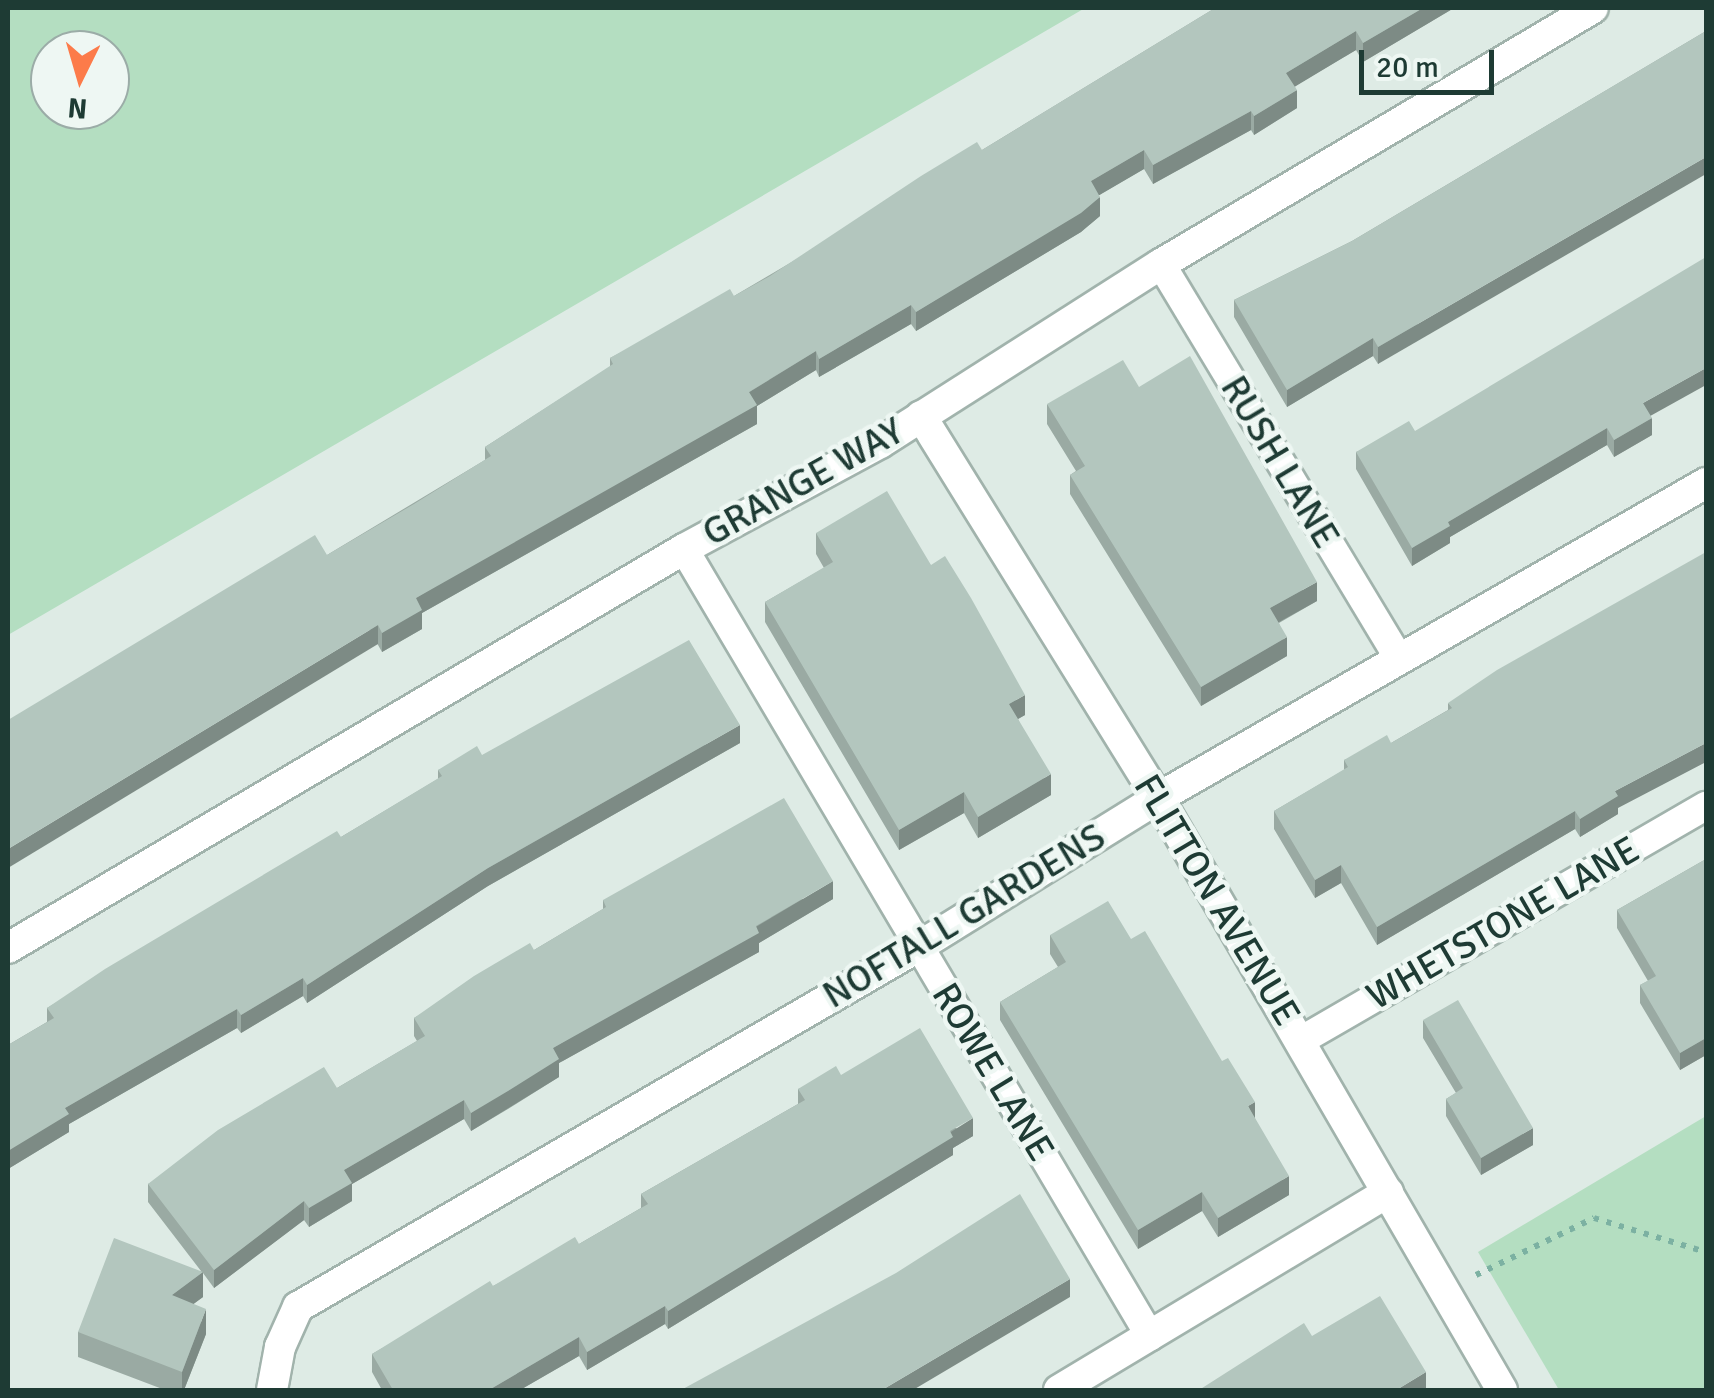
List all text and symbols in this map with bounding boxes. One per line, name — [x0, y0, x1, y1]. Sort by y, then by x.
north arrow — [30, 30, 130, 130]
scale bar — [1364, 30, 1499, 92]
text: 20 m — [1376, 49, 1439, 86]
text: N — [66, 90, 89, 126]
street label: RUSH LANE — [1211, 368, 1349, 556]
street label: GRANGE WAY — [695, 408, 911, 556]
street label: FLITTON AVENUE — [1124, 766, 1310, 1034]
street label: NOFTALL GARDENS — [815, 814, 1113, 1018]
street label: WHETSTONE LANE — [1359, 827, 1647, 1019]
street label: ROWE LANE — [922, 975, 1064, 1169]

